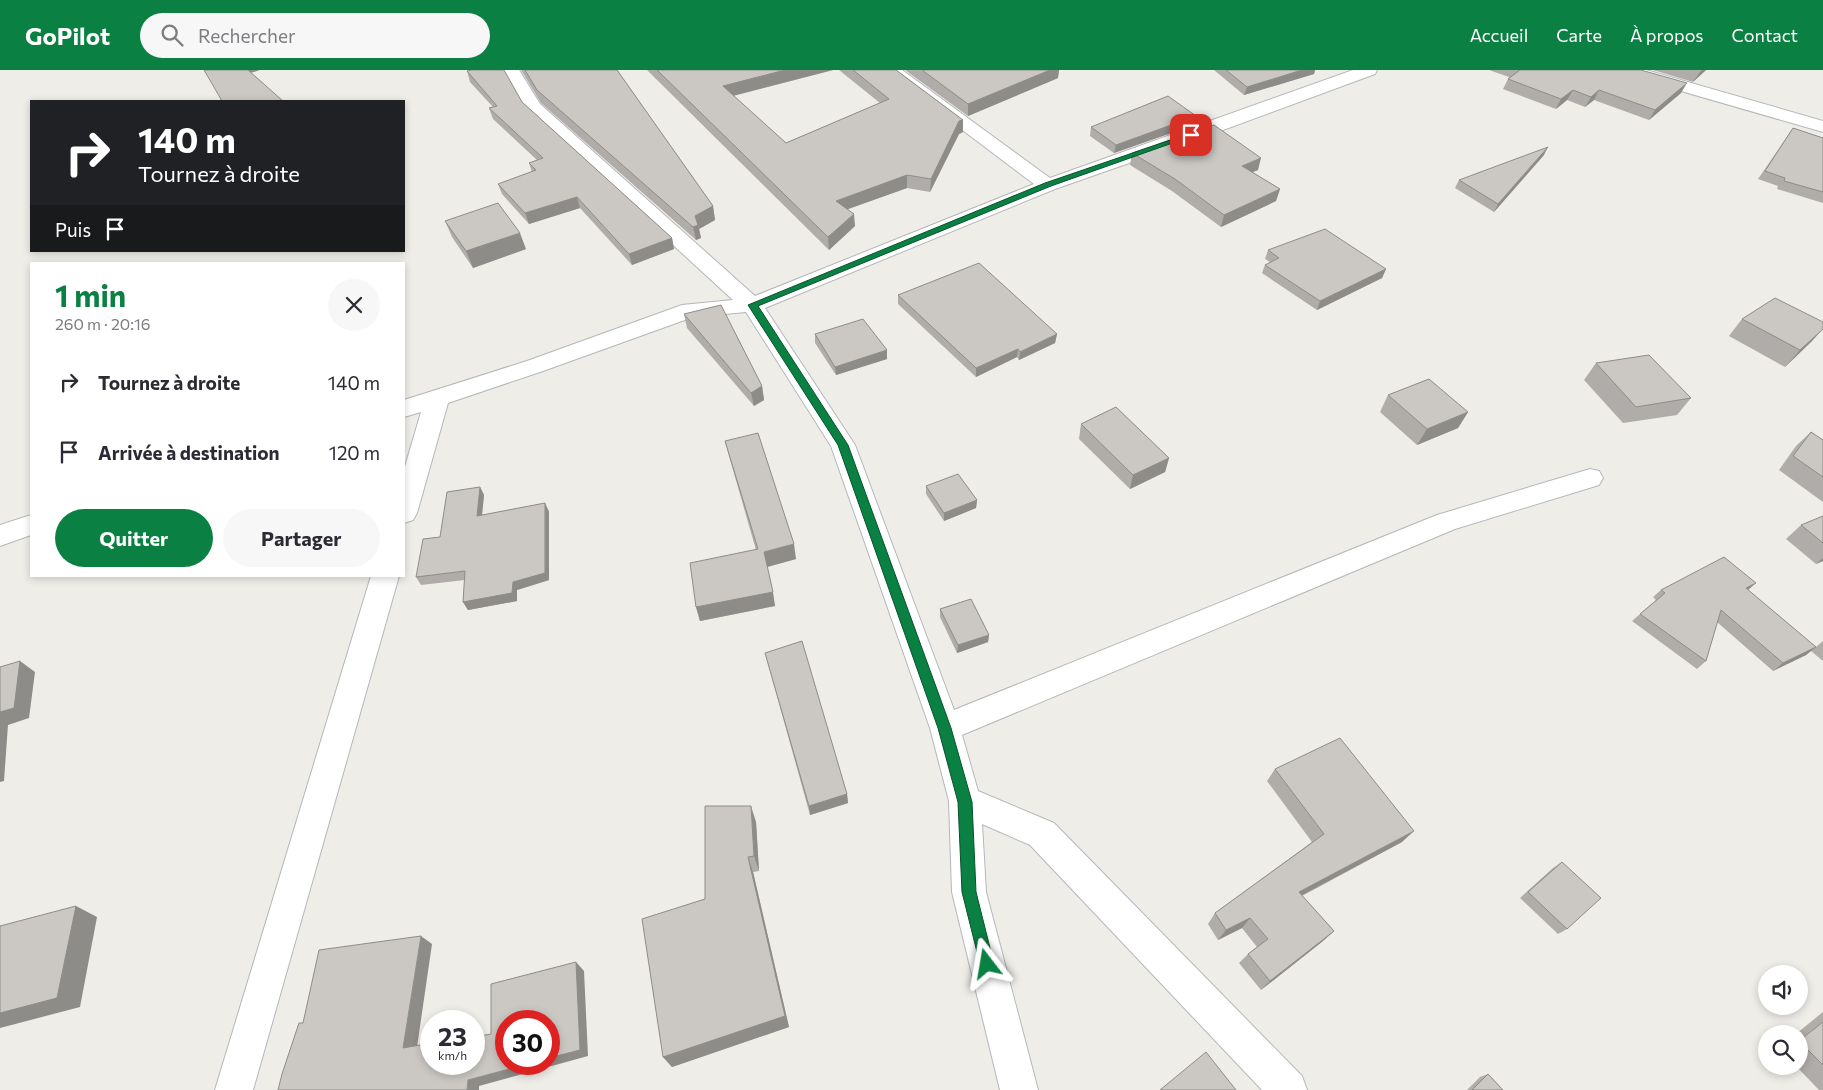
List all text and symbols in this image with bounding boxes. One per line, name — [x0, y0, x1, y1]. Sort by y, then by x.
search box — [140, 13, 490, 58]
text: GoPilot — [25, 21, 110, 50]
icon: search — [158, 21, 186, 49]
text: Rechercher — [198, 24, 296, 47]
text: Accueil — [1470, 24, 1528, 46]
text: Carte — [1556, 24, 1602, 46]
text: À propos — [1630, 24, 1704, 46]
text: Contact — [1732, 24, 1798, 46]
pin — [1170, 114, 1212, 156]
text: 140 m — [138, 117, 236, 160]
icon: right — [55, 120, 120, 185]
icon: arrive — [1177, 121, 1205, 149]
text: Tournez à droite — [138, 160, 300, 187]
icon: arrive — [101, 215, 129, 243]
text: Puis — [55, 218, 91, 241]
text: 1 min — [55, 276, 126, 313]
button: close — [328, 279, 380, 331]
text: 260 m · 20:16 — [55, 314, 151, 333]
icon: right — [55, 368, 83, 396]
text: Tournez à droite — [98, 371, 240, 394]
text: 140 m — [328, 371, 380, 394]
icon: arrive — [55, 438, 83, 466]
text: Arrivée à destination — [98, 441, 280, 464]
text: 120 m — [329, 441, 380, 464]
button: Quitter — [55, 509, 213, 567]
button: Partager — [223, 509, 380, 567]
position arrow — [960, 937, 1012, 989]
map controls — [1758, 965, 1808, 1075]
button: sound — [1758, 965, 1808, 1015]
speed limit sign: 30 — [495, 1010, 560, 1075]
text: 23 — [438, 1021, 467, 1051]
button: search — [1758, 1025, 1808, 1075]
text: km/h — [438, 1048, 467, 1062]

